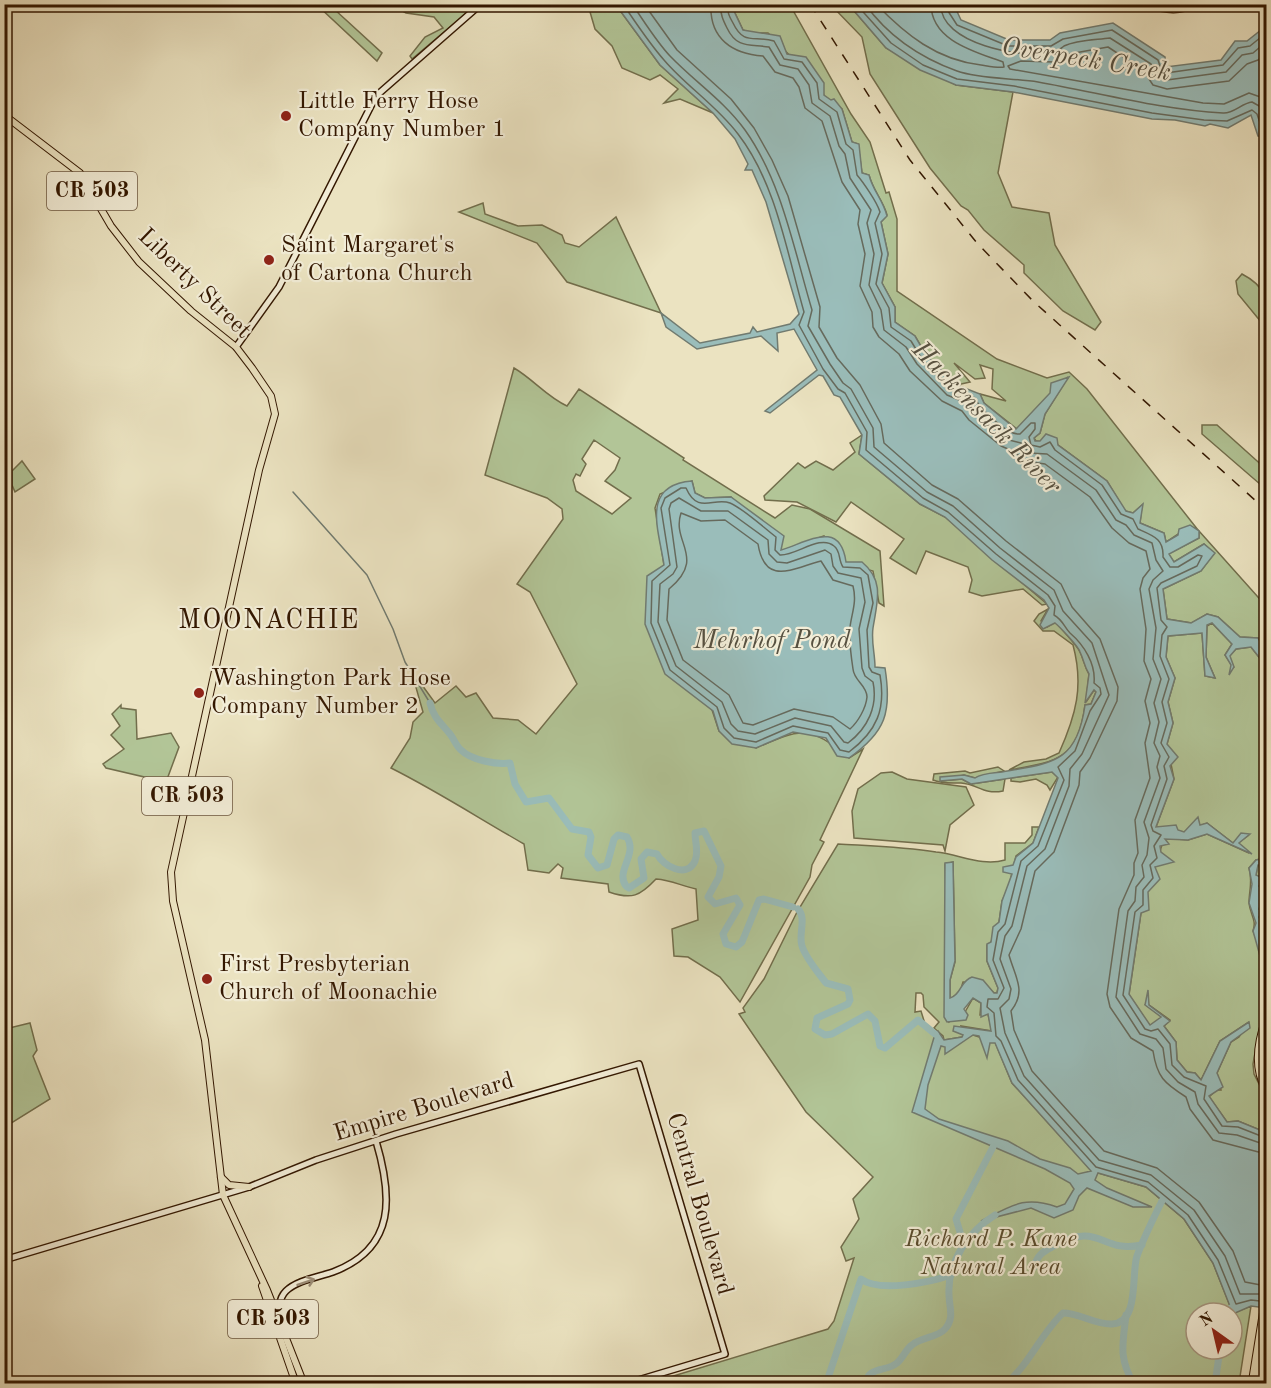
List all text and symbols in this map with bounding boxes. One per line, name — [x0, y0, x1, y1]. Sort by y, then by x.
water label: Overpeck Creek — [1000, 34, 1172, 86]
place label: Little Ferry Hose Company Number 1 — [298, 90, 506, 142]
marker: Little Ferry Hose Company Number 1 — [279, 109, 293, 123]
road number: CR 503 — [47, 172, 137, 210]
street label: Liberty Street — [133, 224, 255, 344]
place label: Saint Margaret's of Cartona Church — [281, 234, 472, 286]
marker: Saint Margaret's of Cartona Church — [262, 253, 276, 267]
water label: Hackensack River — [906, 336, 1066, 500]
district label: MOONACHIE — [178, 607, 360, 634]
water label: Mehrhof Pond — [693, 628, 851, 654]
place label: Washington Park Hose Company Number 2 — [211, 667, 451, 719]
marker: Washington Park Hose Company Number 2 — [192, 686, 206, 700]
road number: CR 503 — [142, 777, 232, 815]
place label: First Presbyterian Church of Moonachie — [219, 953, 437, 1005]
marker: First Presbyterian Church of Moonachie — [200, 972, 214, 986]
street label: Empire Boulevard — [331, 1069, 517, 1147]
street label: Central Boulevard — [662, 1110, 736, 1298]
park label: Richard P. Kane Natural Area — [904, 1228, 1077, 1280]
one-way arrow — [296, 1275, 314, 1286]
road number: CR 503 — [228, 1300, 318, 1338]
north arrow — [1184, 1301, 1244, 1361]
text: N — [1197, 1310, 1217, 1330]

